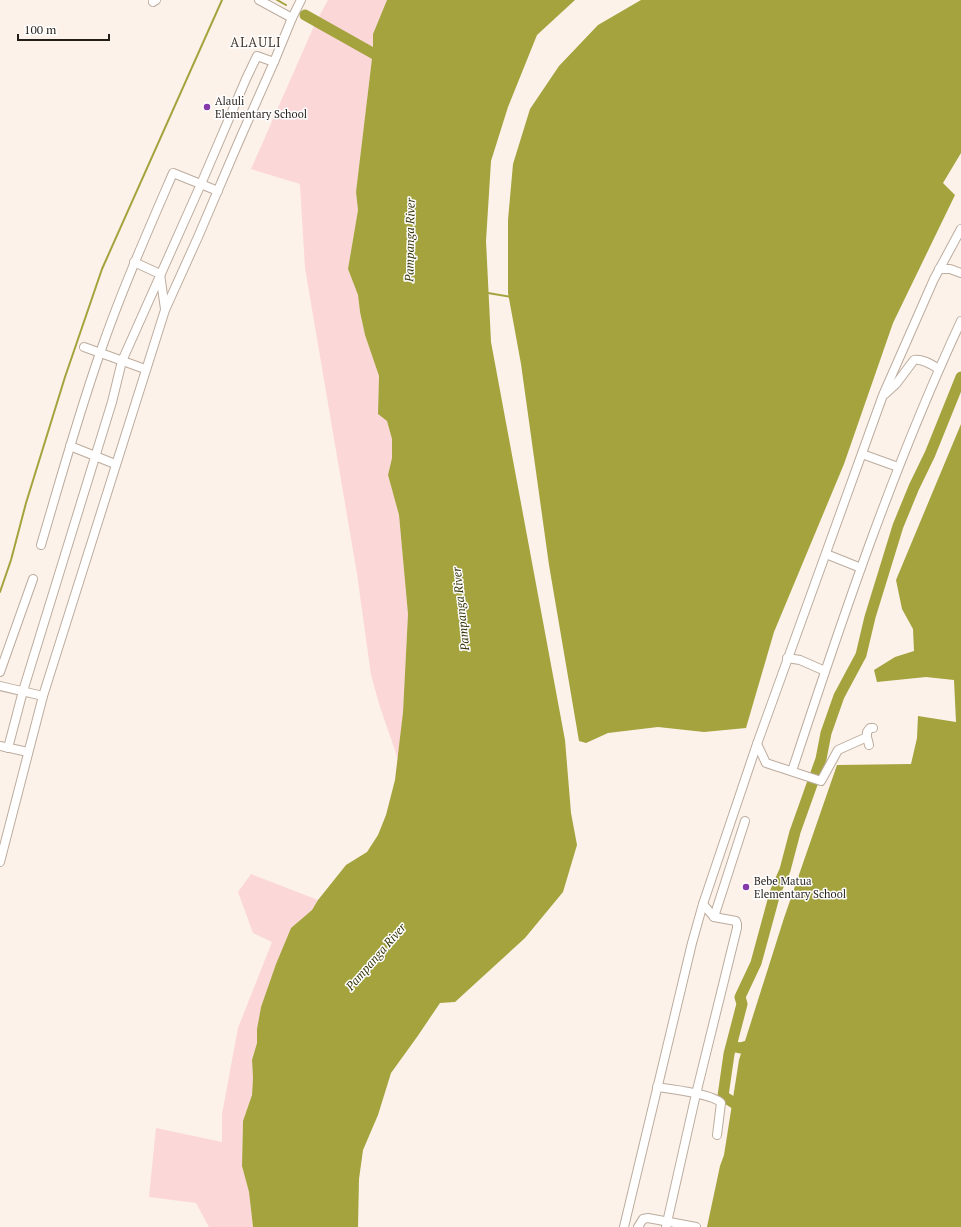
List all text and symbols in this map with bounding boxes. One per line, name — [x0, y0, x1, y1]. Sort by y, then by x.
scale bar — [18, 16, 109, 42]
text: 100 m — [24, 22, 57, 37]
district label: ALAULI — [230, 33, 282, 51]
place label: Alauli Elementary School — [215, 94, 307, 121]
marker: Alauli Elementary School — [202, 102, 212, 112]
water label: Pampanga River — [401, 197, 418, 283]
water label: Pampanga River — [449, 565, 472, 652]
place label: Bebe Matua Elementary School — [754, 874, 846, 901]
marker: Bebe Matua Elementary School — [741, 882, 751, 892]
water label: Pampanga River — [342, 919, 410, 994]

